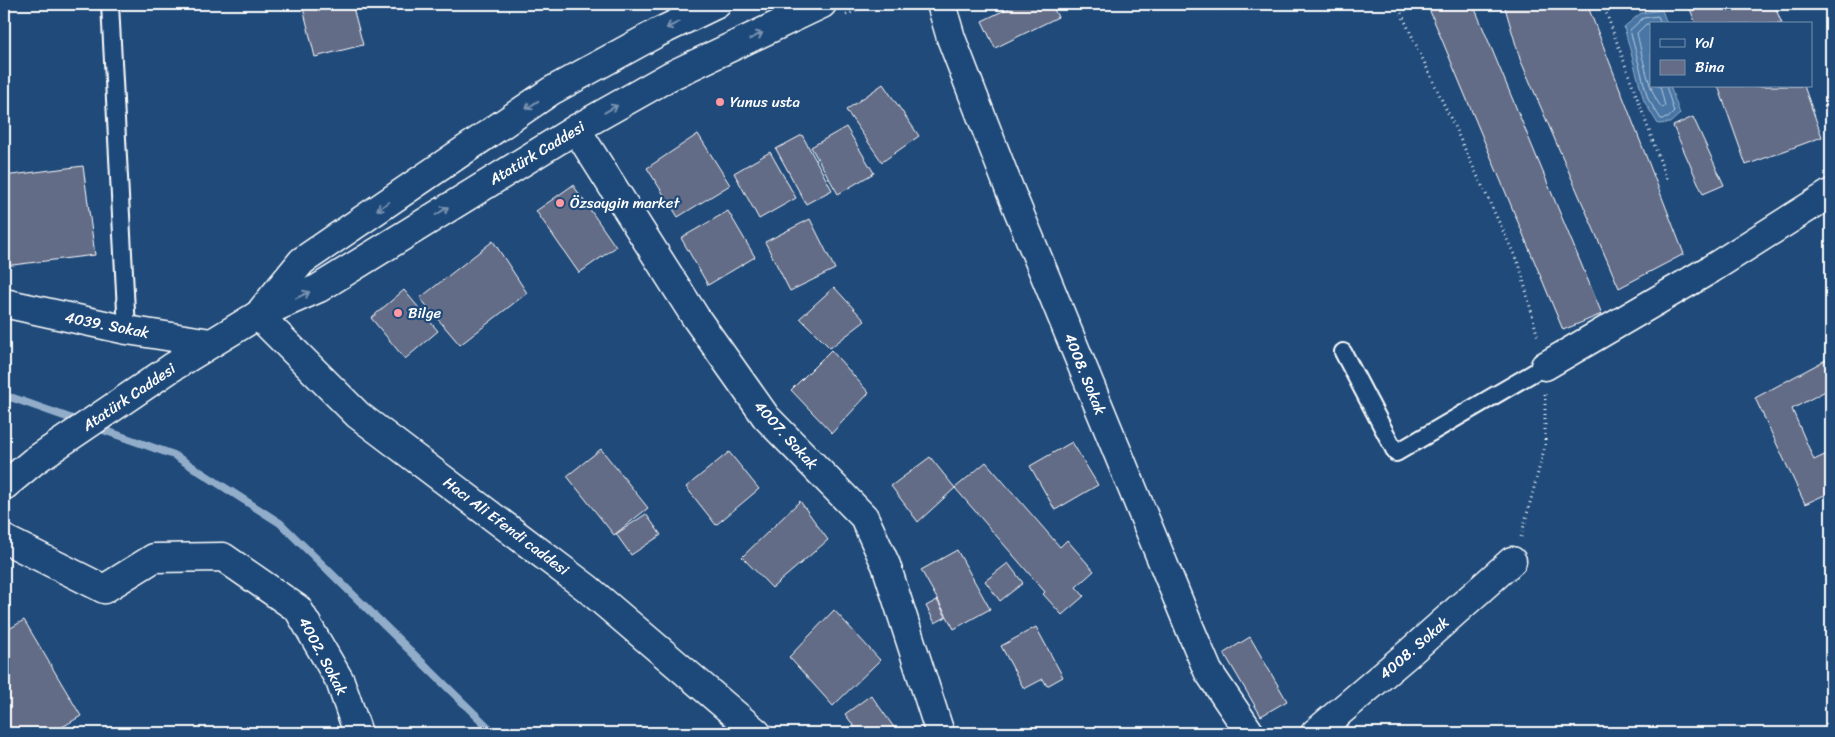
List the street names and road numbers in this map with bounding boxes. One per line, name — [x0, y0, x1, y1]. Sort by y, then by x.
street label: Atatürk Caddesi — [483, 114, 591, 192]
street label: 4039. Sokak — [63, 304, 151, 346]
street label: 4008. Sokak — [1057, 329, 1113, 419]
street label: Atatürk Caddesi — [76, 356, 182, 439]
street label: 4007. Sokak — [748, 394, 824, 476]
street label: Hacı Ali Efendi caddesi — [437, 470, 575, 583]
street label: 4008. Sokak — [1373, 610, 1455, 686]
street label: 4002. Sokak — [291, 612, 355, 700]

